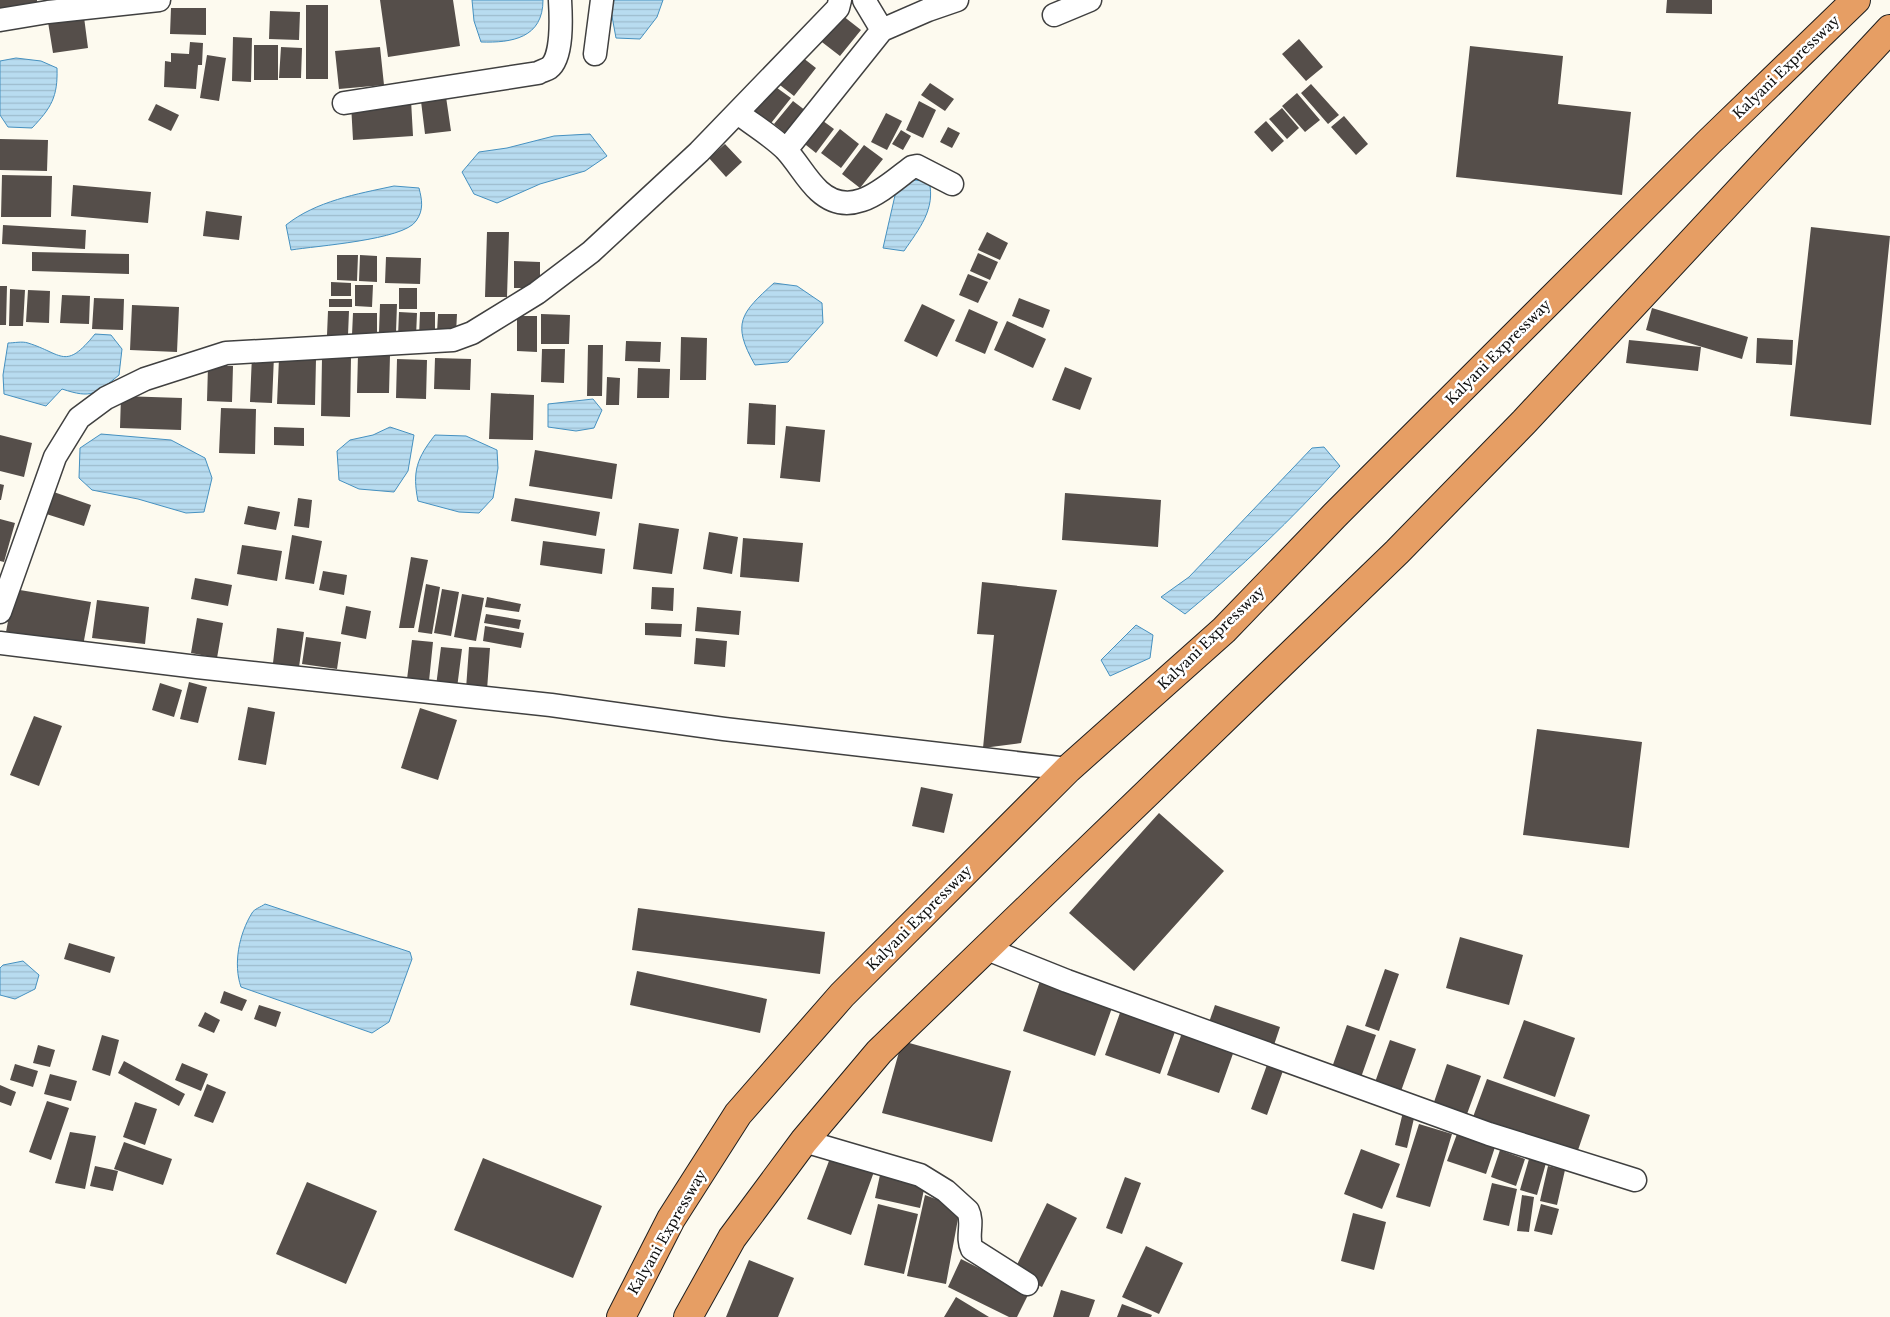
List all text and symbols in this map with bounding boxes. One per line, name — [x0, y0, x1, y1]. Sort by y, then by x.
street label: Kalyani Expressway — [1729, 11, 1843, 123]
street label: Kalyani Expressway — [1442, 296, 1554, 408]
street label: Kalyani Expressway — [1154, 582, 1268, 694]
street label: Kalyani Expressway — [863, 862, 975, 974]
street label: Kalyani Expressway — [624, 1166, 710, 1298]

